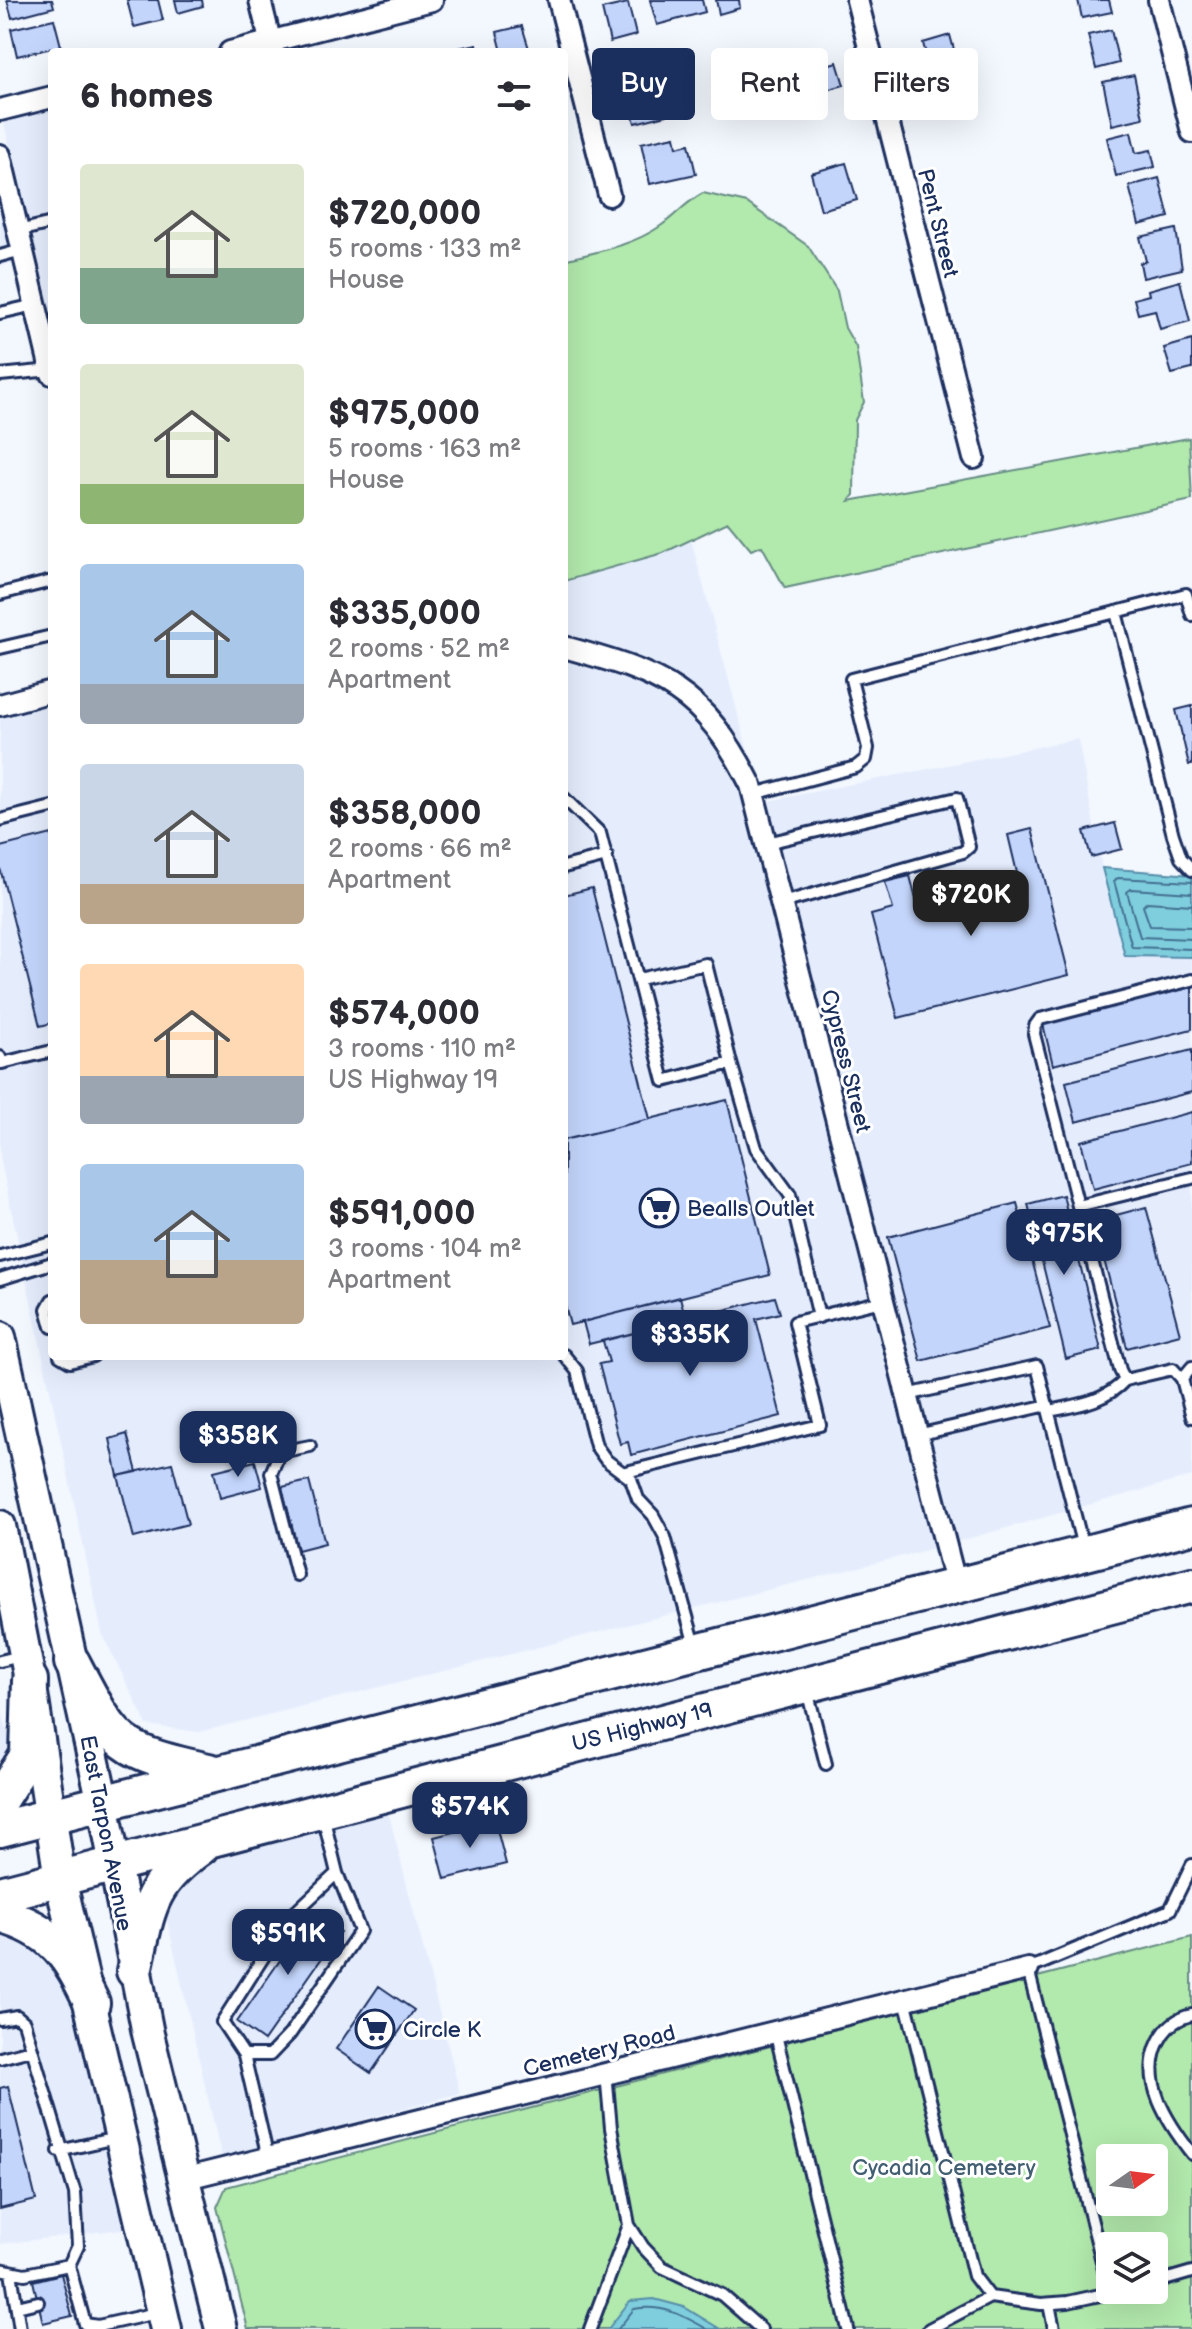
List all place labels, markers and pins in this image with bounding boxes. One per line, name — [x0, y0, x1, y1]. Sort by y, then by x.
pin: $720K — [915, 870, 1027, 938]
supermarket icon: Bealls Outlet — [638, 1187, 680, 1229]
place label: Bealls Outlet — [687, 1196, 815, 1223]
pin: $975K — [1008, 1209, 1120, 1277]
pin: $335K — [634, 1310, 746, 1378]
pin: $358K — [182, 1411, 294, 1479]
pin: $574K — [414, 1782, 526, 1850]
pin: $591K — [232, 1909, 344, 1977]
supermarket icon: Circle K — [354, 2008, 396, 2050]
place label: Circle K — [403, 2017, 482, 2044]

